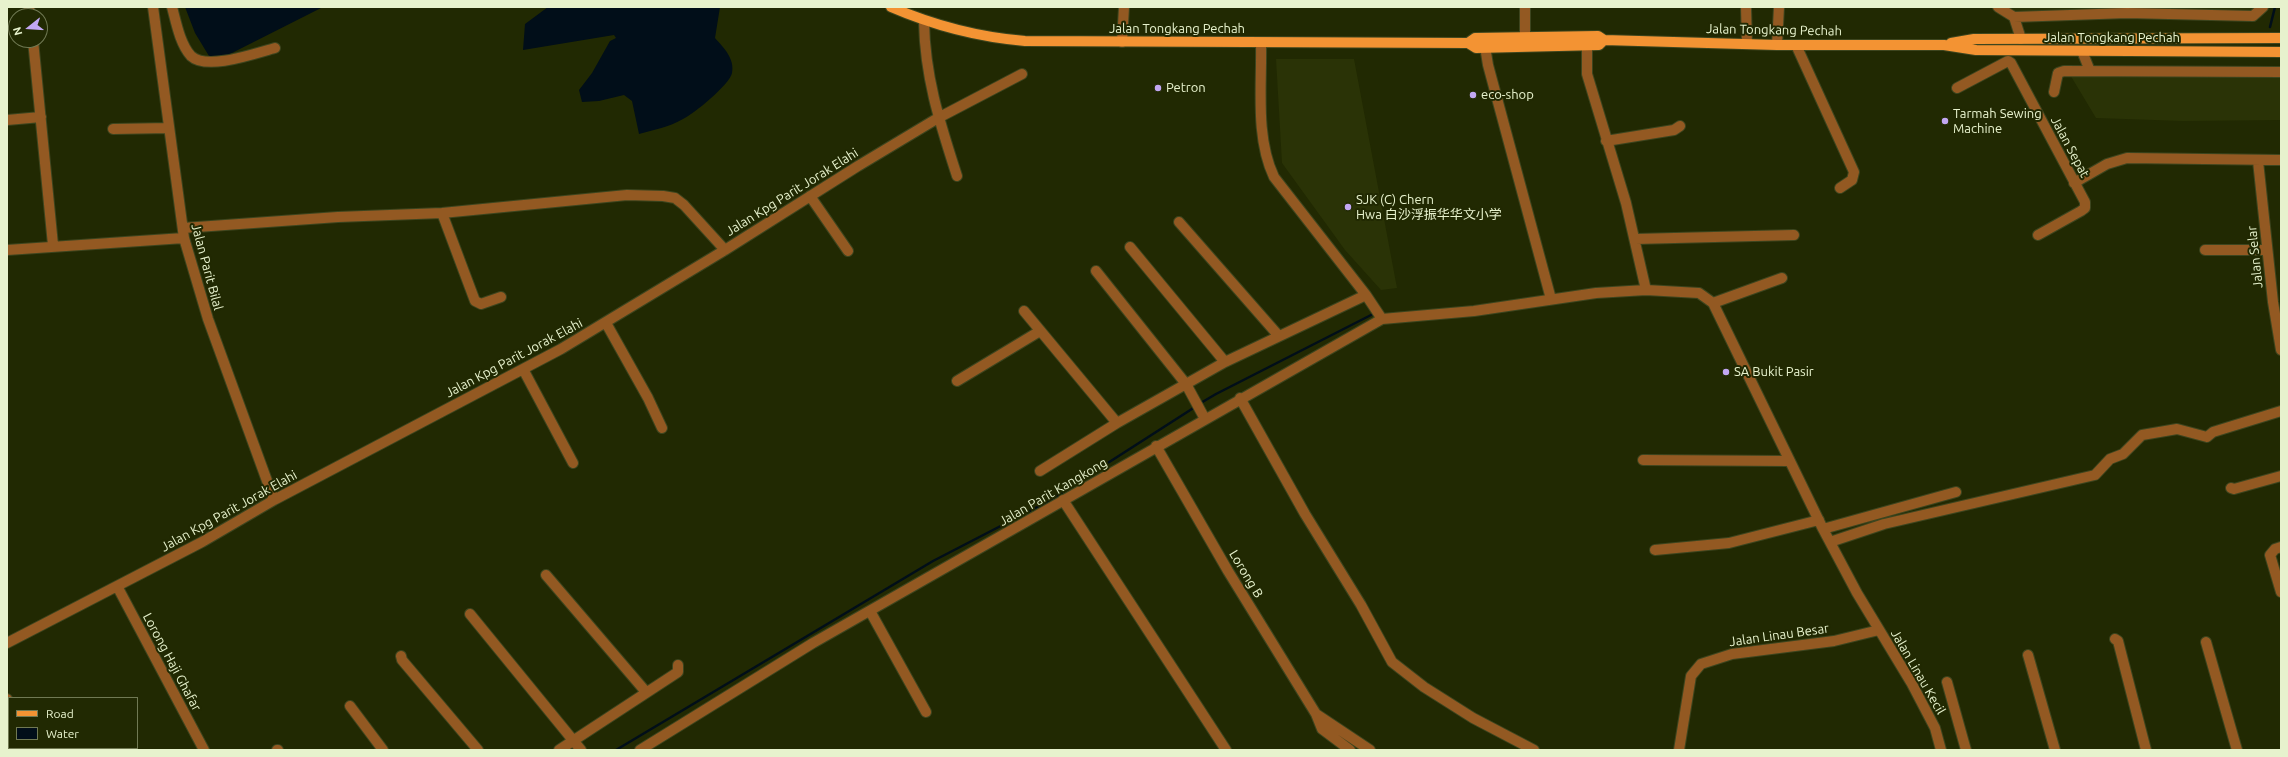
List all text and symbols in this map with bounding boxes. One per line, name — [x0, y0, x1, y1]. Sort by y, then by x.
north arrow — [8, 8, 48, 48]
street label: Jalan Tongkang Pechah — [1109, 21, 1245, 37]
street label: Jalan Tongkang Pechah — [1706, 21, 1842, 39]
text: N — [11, 26, 24, 37]
street label: Jalan Tongkang Pechah — [2044, 30, 2180, 46]
place label: Petron — [1166, 80, 1206, 96]
marker: Petron — [1153, 83, 1163, 93]
place label: eco-shop — [1481, 87, 1534, 103]
marker: eco-shop — [1468, 90, 1478, 100]
place label: Tarmah Sewing Machine — [1953, 106, 2042, 137]
street label: Jalan Sepat — [2047, 114, 2093, 180]
marker: Tarmah Sewing Machine — [1940, 116, 1950, 126]
street label: Jalan Kpg Parit Jorak Elahi — [723, 145, 861, 239]
place label: SJK (C) Chern Hwa 白沙浮振华华文小学 — [1356, 192, 1502, 223]
marker: SJK (C) Chern Hwa 白沙浮振华华文小学 — [1343, 202, 1353, 212]
street label: Jalan Parit Bilal — [188, 222, 226, 312]
street label: Jalan Selar — [2244, 225, 2266, 289]
street label: Jalan Kpg Parit Jorak Elahi — [443, 315, 585, 401]
place label: SA Bukit Pasir — [1734, 364, 1814, 380]
marker: SA Bukit Pasir — [1721, 367, 1731, 377]
street label: Jalan Parit Kangkong — [996, 455, 1110, 529]
street label: Jalan Kpg Parit Jorak Elahi — [158, 467, 300, 555]
street label: Lorong B — [1226, 547, 1266, 601]
street label: Lorong Haji Ghafar — [140, 610, 204, 714]
street label: Jalan Linau Besar — [1728, 620, 1830, 650]
street label: Jalan Linau Kecil — [1887, 627, 1949, 717]
legend — [8, 697, 138, 749]
text: Road — [46, 707, 74, 720]
text: Water — [46, 727, 79, 740]

